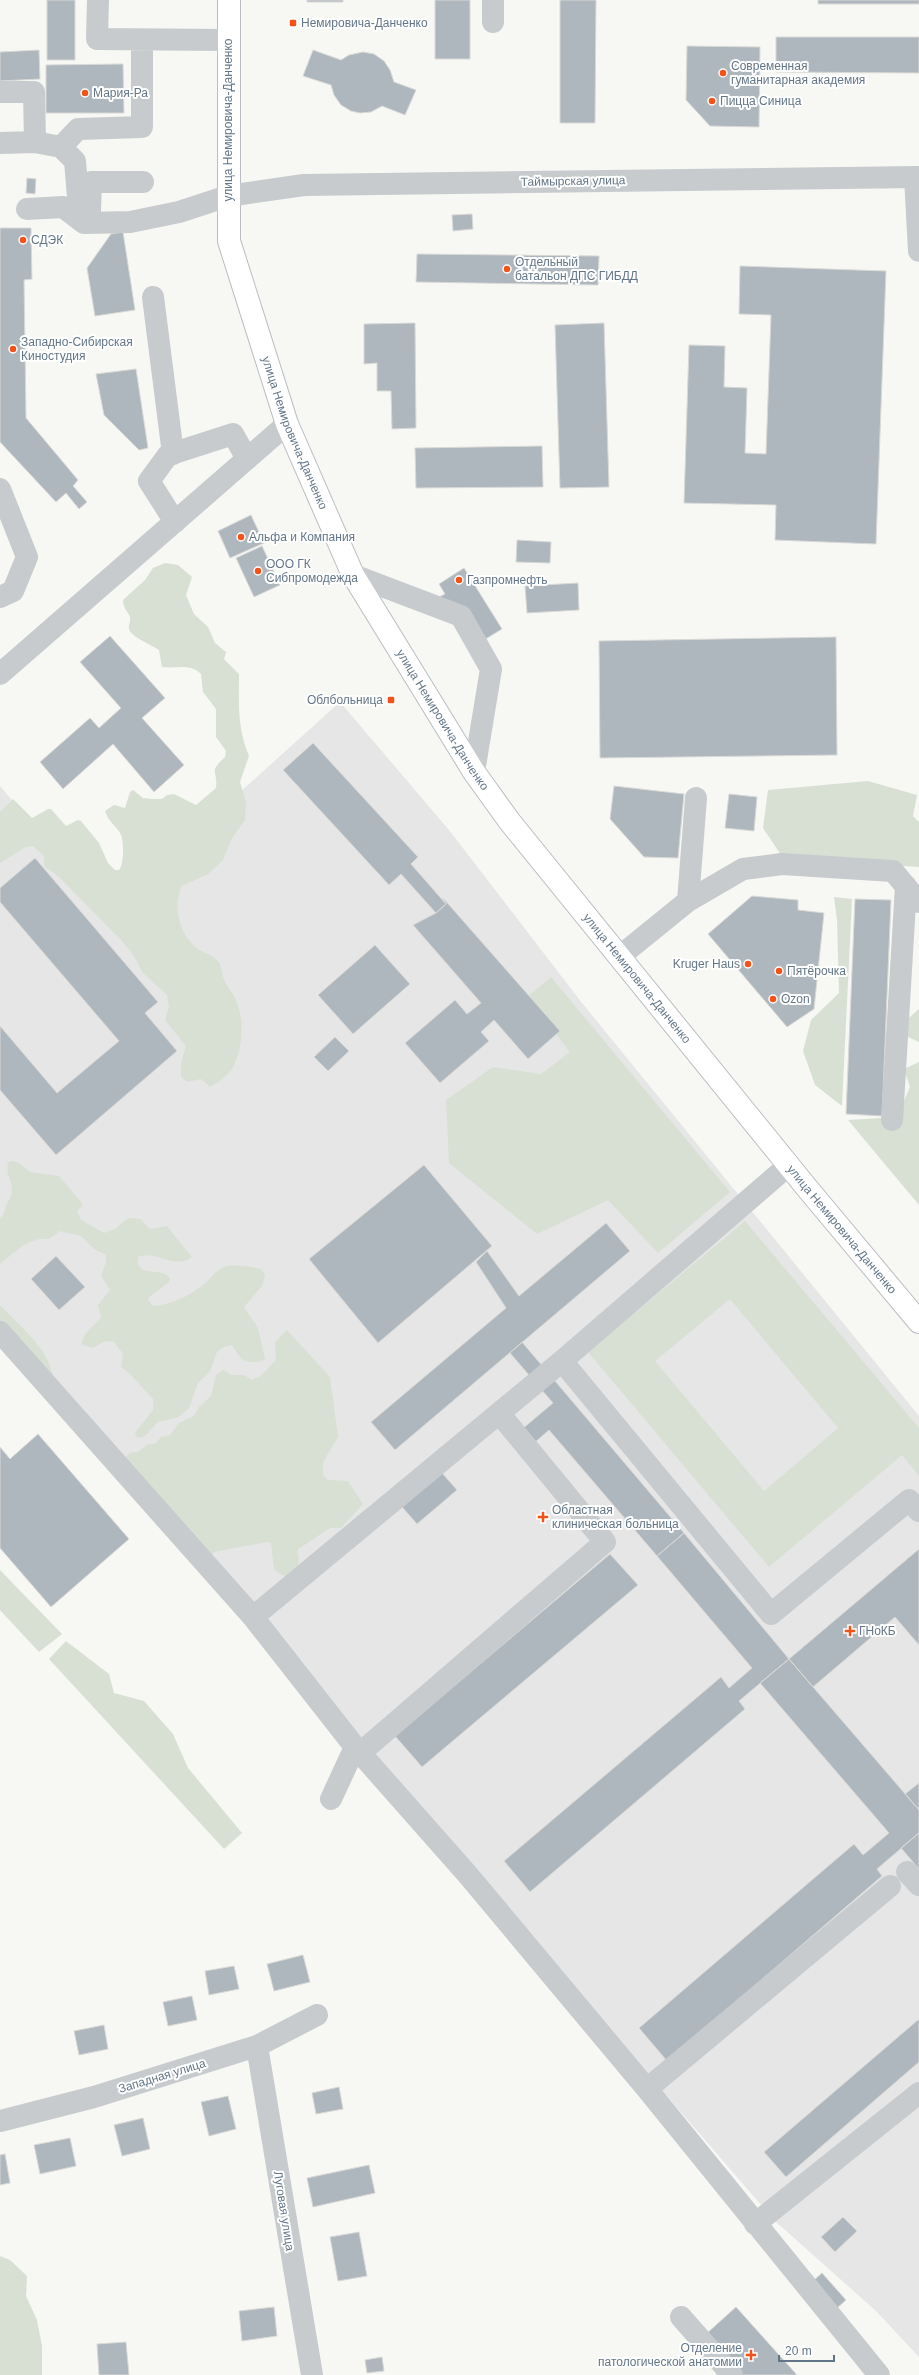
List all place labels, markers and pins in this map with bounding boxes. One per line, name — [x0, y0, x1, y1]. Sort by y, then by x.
place label: Немировича-Данченко — [301, 16, 428, 30]
marker: Немировича-Данченко — [288, 18, 298, 28]
place label: Современная гуманитарная академия — [731, 59, 865, 87]
marker: Современная гуманитарная академия — [718, 68, 728, 78]
place label: Мария-Ра — [93, 86, 148, 100]
marker: Мария-Ра — [80, 88, 90, 98]
place label: Пицца Синица — [720, 94, 802, 108]
marker: Пицца Синица — [707, 96, 717, 106]
place label: СДЭК — [31, 233, 63, 247]
marker: СДЭК — [18, 235, 28, 245]
place label: Отдельный батальон ДПС ГИБДД — [515, 255, 638, 283]
marker: Отдельный батальон ДПС ГИБДД — [502, 264, 512, 274]
place label: Западно-Сибирская Киностудия — [21, 335, 133, 363]
marker: Западно-Сибирская Киностудия — [8, 344, 18, 354]
place label: Альфа и Компания — [249, 530, 355, 544]
marker: Альфа и Компания — [236, 532, 246, 542]
place label: ООО ГК Сибпромодежда — [266, 557, 358, 585]
marker: ООО ГК Сибпромодежда — [253, 566, 263, 576]
place label: Газпромнефть — [467, 573, 548, 587]
marker: Газпромнефть — [454, 575, 464, 585]
place label: Облбольница — [307, 693, 383, 707]
marker: Облбольница — [386, 695, 396, 705]
place label: Kruger Haus — [673, 957, 740, 971]
marker: Kruger Haus — [743, 959, 753, 969]
place label: Пятёрочка — [787, 964, 846, 978]
marker: Пятёрочка — [774, 966, 784, 976]
place label: Ozon — [781, 992, 810, 1006]
marker: Ozon — [768, 994, 778, 1004]
place label: Областная клиническая больница — [552, 1503, 679, 1531]
marker: Областная клиническая больница — [537, 1511, 549, 1523]
place label: ГНоКБ — [859, 1624, 896, 1638]
marker: ГНоКБ — [844, 1625, 856, 1637]
place label: Отделение патологической анатомии — [598, 2341, 742, 2369]
marker: Отделение патологической анатомии — [745, 2349, 757, 2361]

